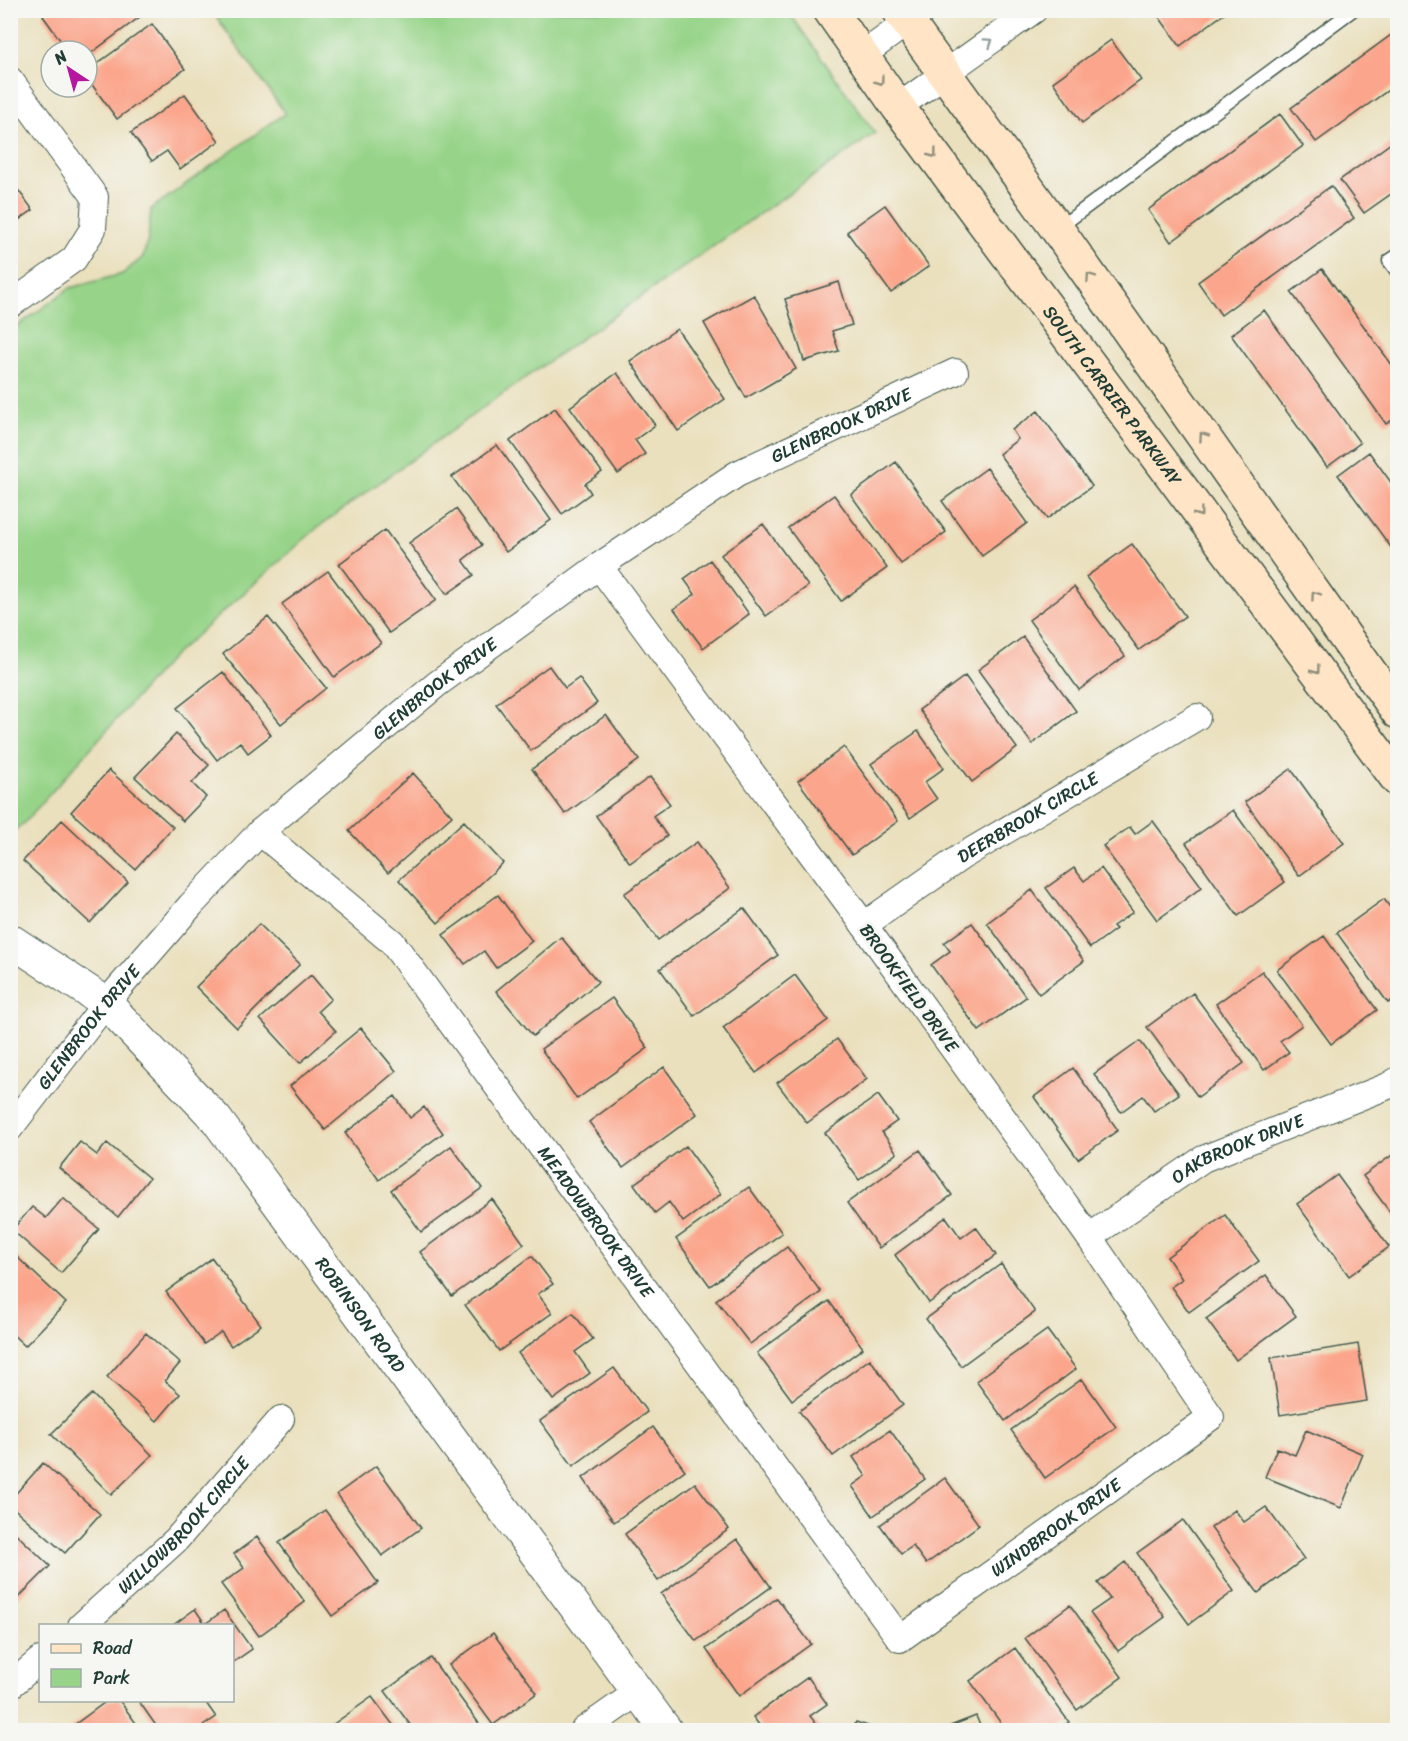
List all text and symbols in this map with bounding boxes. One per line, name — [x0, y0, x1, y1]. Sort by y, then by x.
one-way arrow — [983, 38, 994, 49]
north arrow — [39, 39, 99, 99]
text: N — [47, 42, 74, 73]
one-way arrow — [873, 75, 884, 86]
one-way arrow — [926, 148, 937, 159]
one-way arrow — [1086, 272, 1097, 283]
street label: SOUTH CARRIER PARKWAY — [1034, 298, 1191, 494]
street label: GLENBROOK DRIVE — [765, 378, 918, 472]
one-way arrow — [1199, 432, 1210, 443]
one-way arrow — [1192, 507, 1203, 518]
one-way arrow — [1311, 591, 1322, 602]
street label: GLENBROOK DRIVE — [365, 628, 505, 748]
one-way arrow — [1308, 663, 1319, 674]
street label: DEERBROOK CIRCLE — [951, 762, 1106, 872]
street label: BROOKFIELD DRIVE — [851, 917, 968, 1060]
street label: GLENBROOK DRIVE — [29, 956, 149, 1097]
street label: OAKBROOK DRIVE — [1164, 1104, 1310, 1192]
street label: MEADOWBROOK DRIVE — [529, 1139, 663, 1306]
street label: ROBINSON ROAD — [307, 1250, 414, 1380]
street label: WILLOWBROOK CIRCLE — [110, 1448, 259, 1602]
street label: WINDBROOK DRIVE — [984, 1469, 1129, 1586]
legend — [39, 1624, 234, 1702]
text: Road — [93, 1632, 133, 1664]
text: Park — [93, 1662, 130, 1694]

